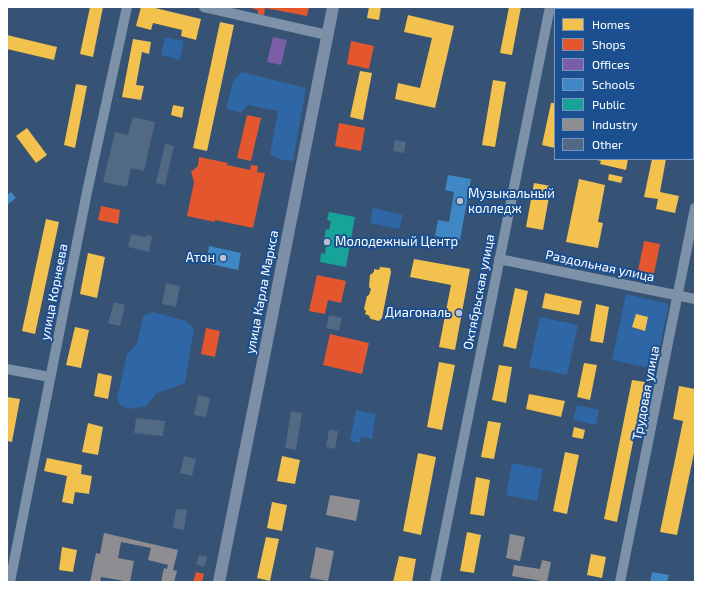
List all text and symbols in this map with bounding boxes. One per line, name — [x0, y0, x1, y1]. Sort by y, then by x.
legend — [554, 8, 694, 160]
text: Homes — [592, 17, 630, 31]
text: Shops — [592, 37, 626, 51]
text: Offices — [592, 57, 629, 71]
text: Schools — [592, 77, 635, 91]
text: Public — [592, 97, 625, 111]
text: Industry — [592, 117, 638, 131]
text: Other — [592, 137, 623, 151]
place label: Музыкальный колледж — [468, 186, 555, 217]
marker: Музыкальный колледж — [455, 196, 465, 206]
street label: улица Карла Маркса — [242, 229, 282, 355]
street label: Октябрьская улица — [460, 233, 498, 351]
place label: Молодежный Центр — [335, 234, 458, 250]
marker: Молодежный Центр — [322, 237, 332, 247]
street label: улица Корнеева — [37, 242, 71, 342]
street label: Раздольная улица — [544, 247, 656, 285]
place label: Атон — [186, 250, 215, 266]
marker: Атон — [218, 253, 228, 263]
place label: Диагональ — [385, 305, 451, 321]
marker: Диагональ — [454, 308, 464, 318]
street label: Трудовая улица — [629, 344, 663, 442]

